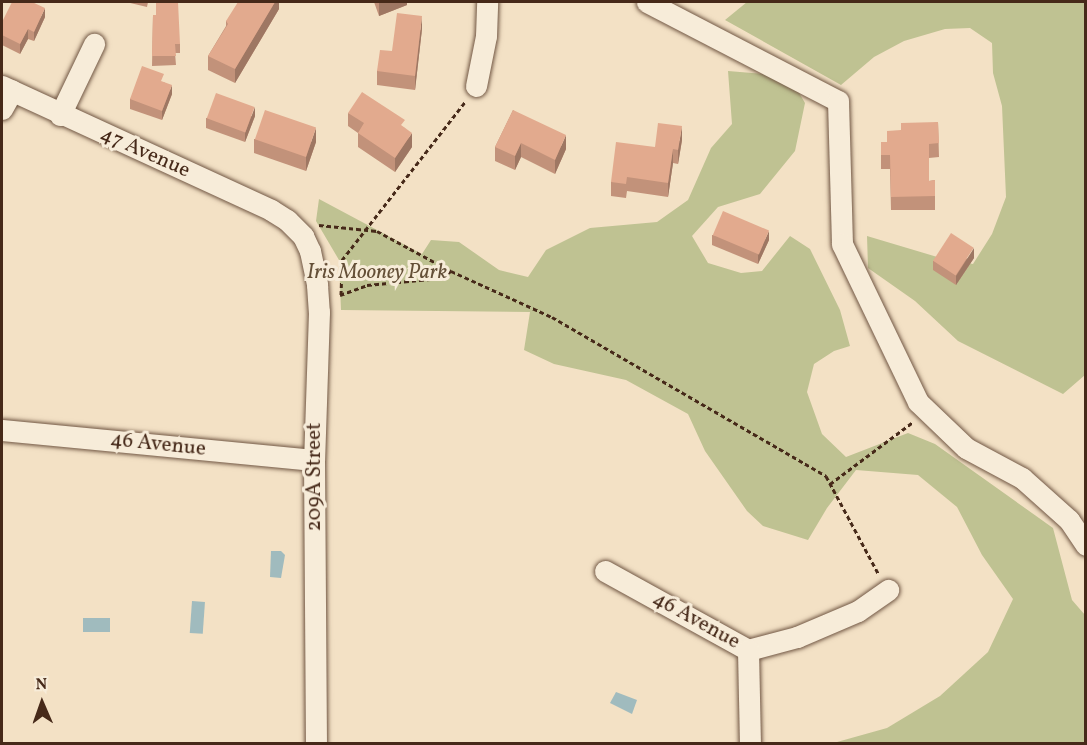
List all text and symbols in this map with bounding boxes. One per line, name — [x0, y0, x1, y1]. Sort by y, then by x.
street label: 47 Avenue — [96, 122, 194, 184]
park label: Iris Mooney Park — [307, 260, 447, 286]
street label: 209A Street — [302, 423, 328, 531]
street label: 46 Avenue — [109, 427, 207, 463]
street label: 46 Avenue — [648, 587, 744, 655]
north arrow — [12, 673, 72, 733]
text: N — [35, 674, 48, 696]

